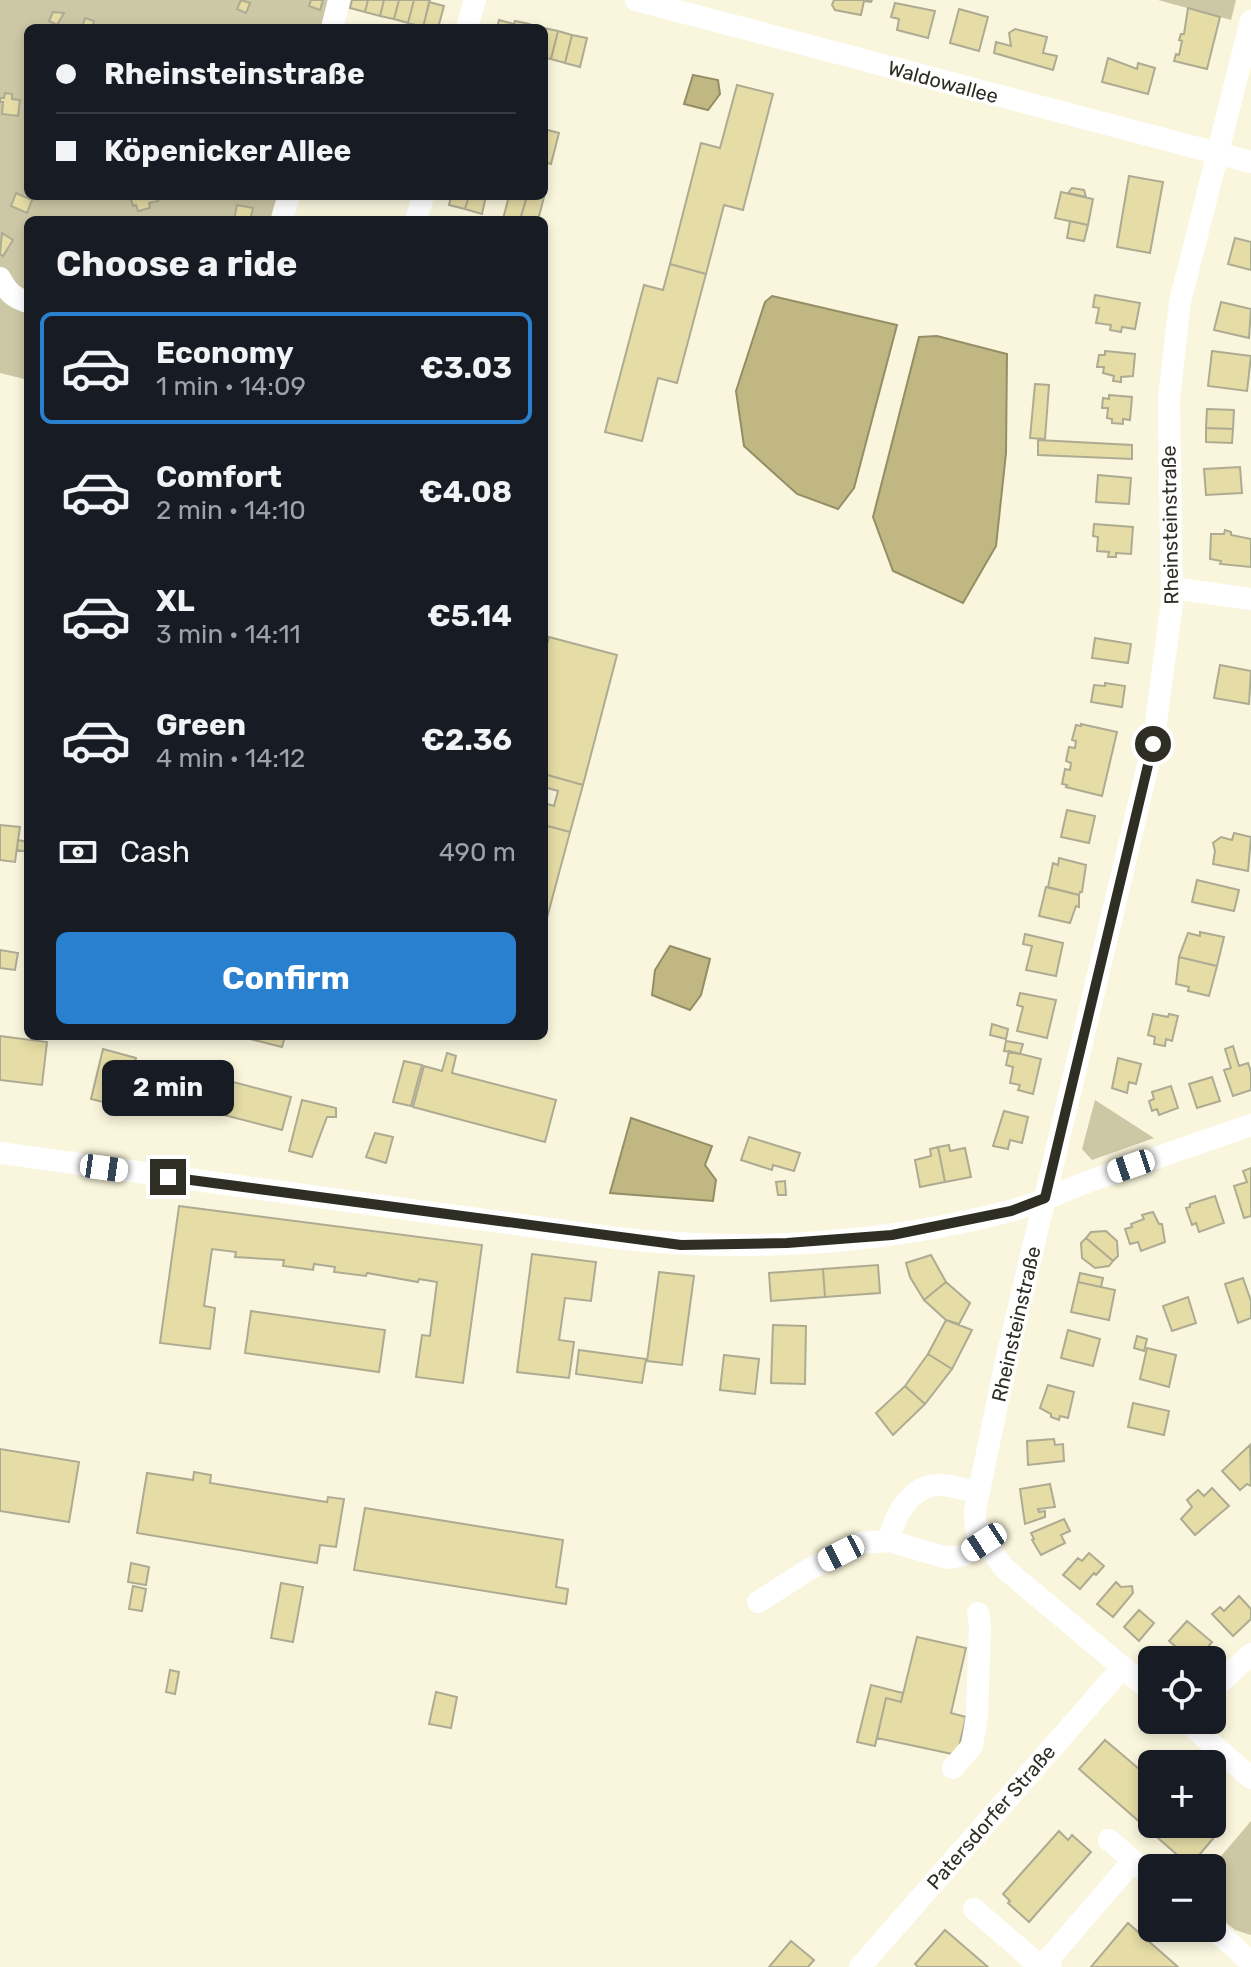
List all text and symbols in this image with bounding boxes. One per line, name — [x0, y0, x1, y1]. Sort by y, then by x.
text: Rheinsteinstraße — [104, 56, 365, 92]
street label: Waldowallee — [885, 56, 1001, 108]
text: Köpenicker Allee — [104, 133, 351, 169]
text: Choose a ride — [56, 242, 297, 285]
icon: car — [60, 332, 132, 404]
text: Economy — [156, 335, 294, 371]
text: €3.03 — [420, 350, 512, 386]
text: 1 min · 14:09 — [156, 371, 306, 402]
street label: Rheinsteinstraße — [1157, 445, 1183, 605]
icon: car — [60, 456, 132, 528]
text: Comfort — [156, 459, 282, 495]
text: €4.08 — [419, 474, 512, 510]
text: 2 min · 14:10 — [156, 495, 306, 526]
icon: car — [60, 580, 132, 652]
text: XL — [156, 583, 195, 619]
text: €5.14 — [427, 598, 512, 634]
text: 3 min · 14:11 — [156, 619, 301, 650]
icon: car — [60, 704, 132, 776]
text: Green — [156, 707, 246, 743]
text: €2.36 — [421, 722, 512, 758]
route start — [1135, 726, 1171, 762]
text: 4 min · 14:12 — [156, 743, 305, 774]
icon: cash — [56, 830, 100, 874]
text: Cash — [120, 834, 190, 870]
text: 490 m — [439, 837, 516, 868]
button: Confirm — [56, 932, 516, 1024]
callout: 2 min — [102, 1061, 234, 1117]
text: 2 min — [133, 1072, 203, 1103]
car — [1104, 1147, 1158, 1185]
car — [79, 1153, 129, 1183]
route end — [150, 1159, 186, 1195]
street label: Rheinsteinstraße — [986, 1244, 1046, 1404]
car — [957, 1519, 1011, 1565]
car — [814, 1531, 868, 1575]
map controls — [1138, 1646, 1226, 1942]
button: locate — [1138, 1646, 1226, 1734]
street label: Patersdorfer Straße — [922, 1740, 1060, 1894]
button: + — [1138, 1750, 1226, 1838]
button: − — [1138, 1854, 1226, 1942]

